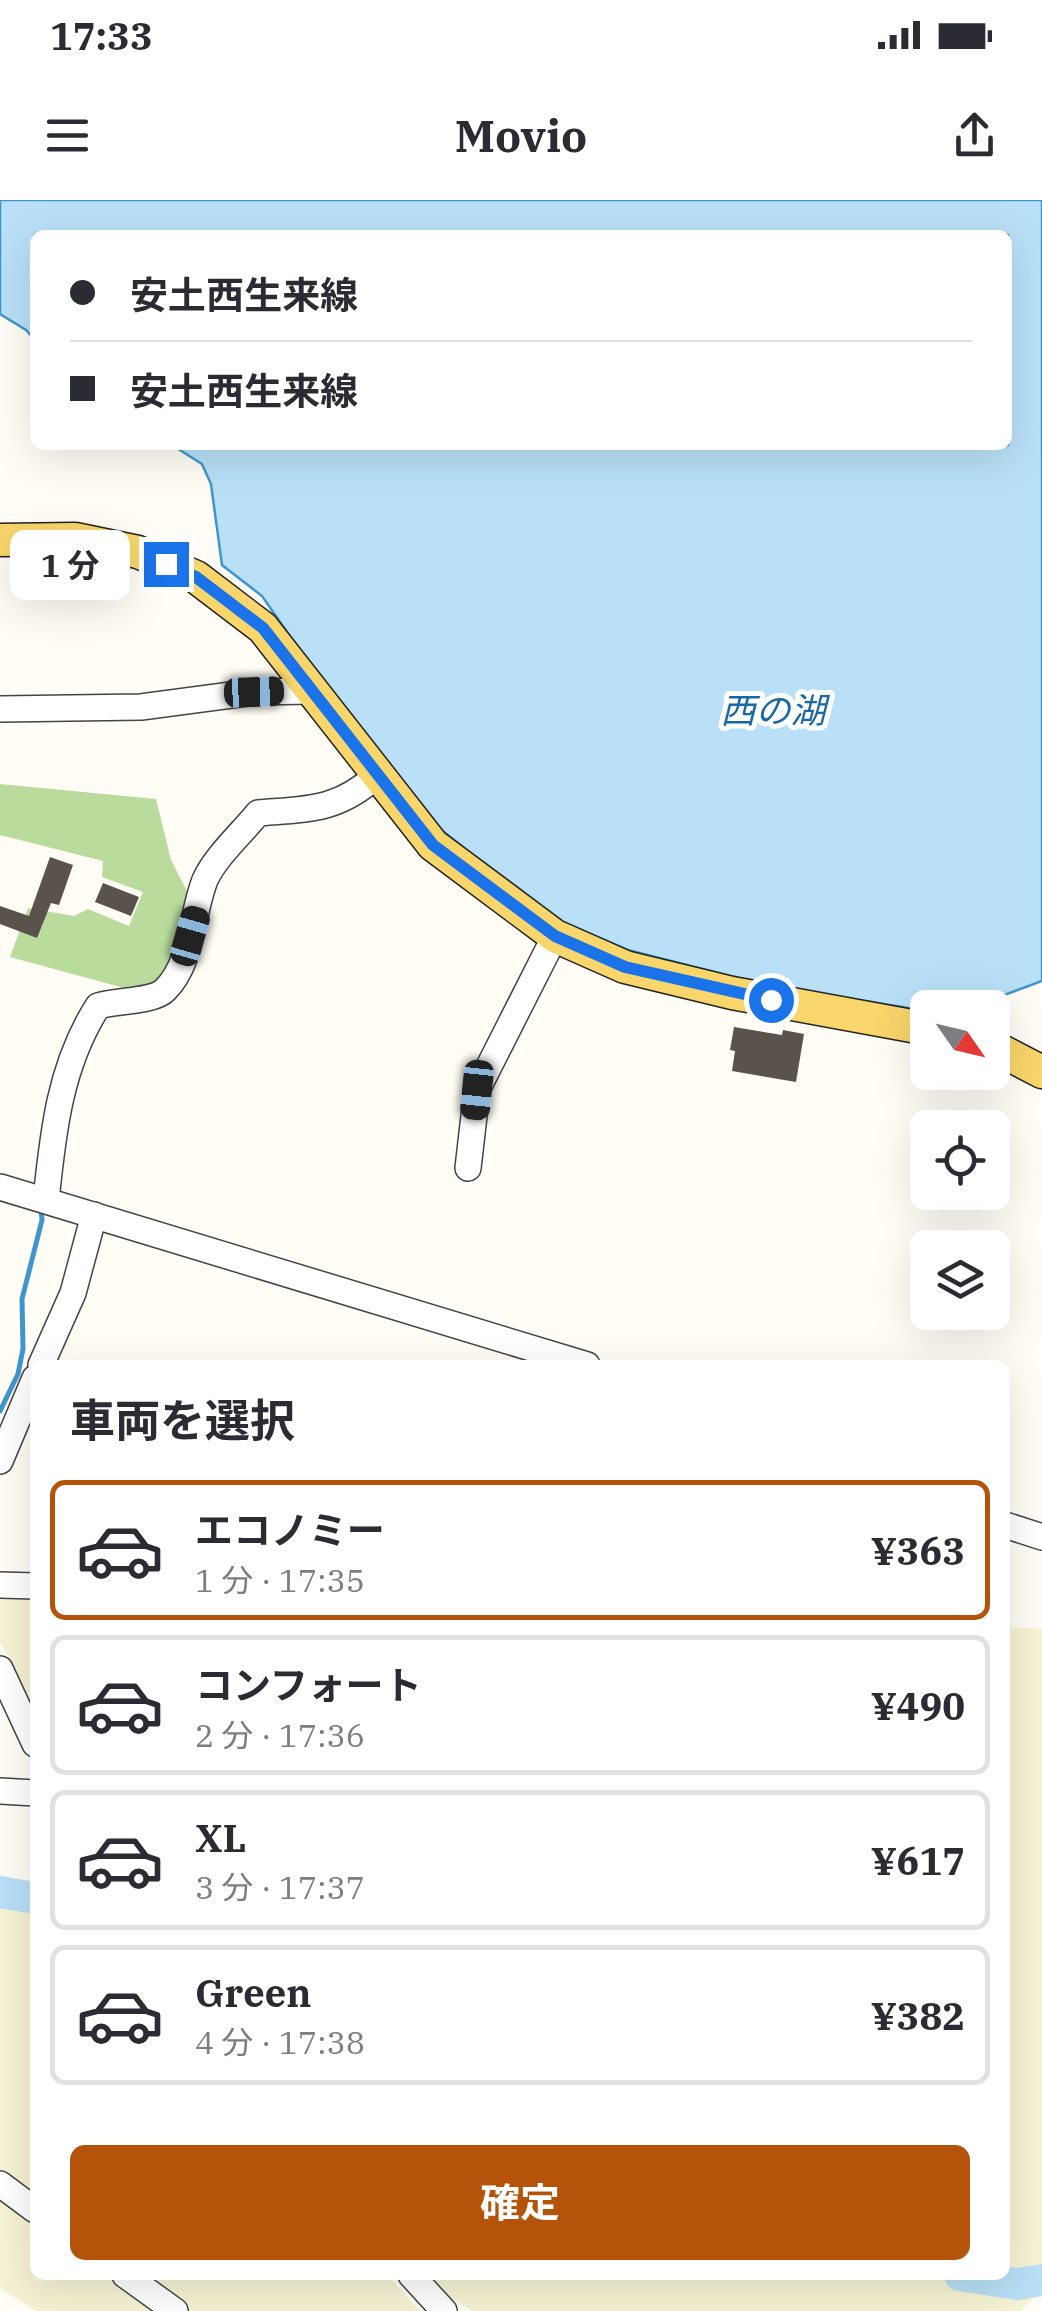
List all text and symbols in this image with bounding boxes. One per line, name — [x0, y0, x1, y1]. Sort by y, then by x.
text: 17:33 — [50, 11, 153, 60]
text: Movio — [455, 106, 587, 164]
icon: menu — [40, 108, 95, 163]
icon: share — [947, 108, 1002, 163]
text: 安土西生来線 — [130, 270, 358, 319]
text: 安土西生来線 — [130, 366, 358, 415]
callout: 1 分 — [11, 529, 131, 599]
route end — [144, 542, 189, 587]
text: 1 分 — [41, 544, 99, 586]
car — [223, 676, 285, 708]
water label: 西の湖 — [720, 687, 830, 733]
car — [167, 903, 213, 969]
route start — [749, 978, 794, 1023]
north arrow — [910, 990, 1010, 1090]
map controls — [910, 990, 1010, 1330]
car — [459, 1059, 495, 1121]
button: locate — [910, 1110, 1010, 1210]
button: layers — [910, 1230, 1010, 1330]
text: 車両を選択 — [70, 1391, 295, 1449]
icon: car — [75, 1505, 165, 1595]
text: エコノミー — [195, 1505, 385, 1554]
text: ¥363 — [871, 1526, 965, 1575]
text: 1 分 · 17:35 — [195, 1559, 365, 1601]
icon: car — [75, 1660, 165, 1750]
text: コンフォート — [195, 1660, 422, 1709]
text: ¥490 — [871, 1681, 965, 1730]
text: 2 分 · 17:36 — [195, 1714, 365, 1756]
text: XL — [195, 1813, 246, 1862]
icon: car — [75, 1815, 165, 1905]
text: ¥617 — [871, 1836, 965, 1885]
text: 3 分 · 17:37 — [195, 1866, 365, 1908]
text: Green — [195, 1968, 311, 2017]
icon: car — [75, 1970, 165, 2060]
text: ¥382 — [871, 1991, 965, 2040]
text: 4 分 · 17:38 — [195, 2021, 365, 2063]
button: 確定 — [70, 2145, 970, 2260]

